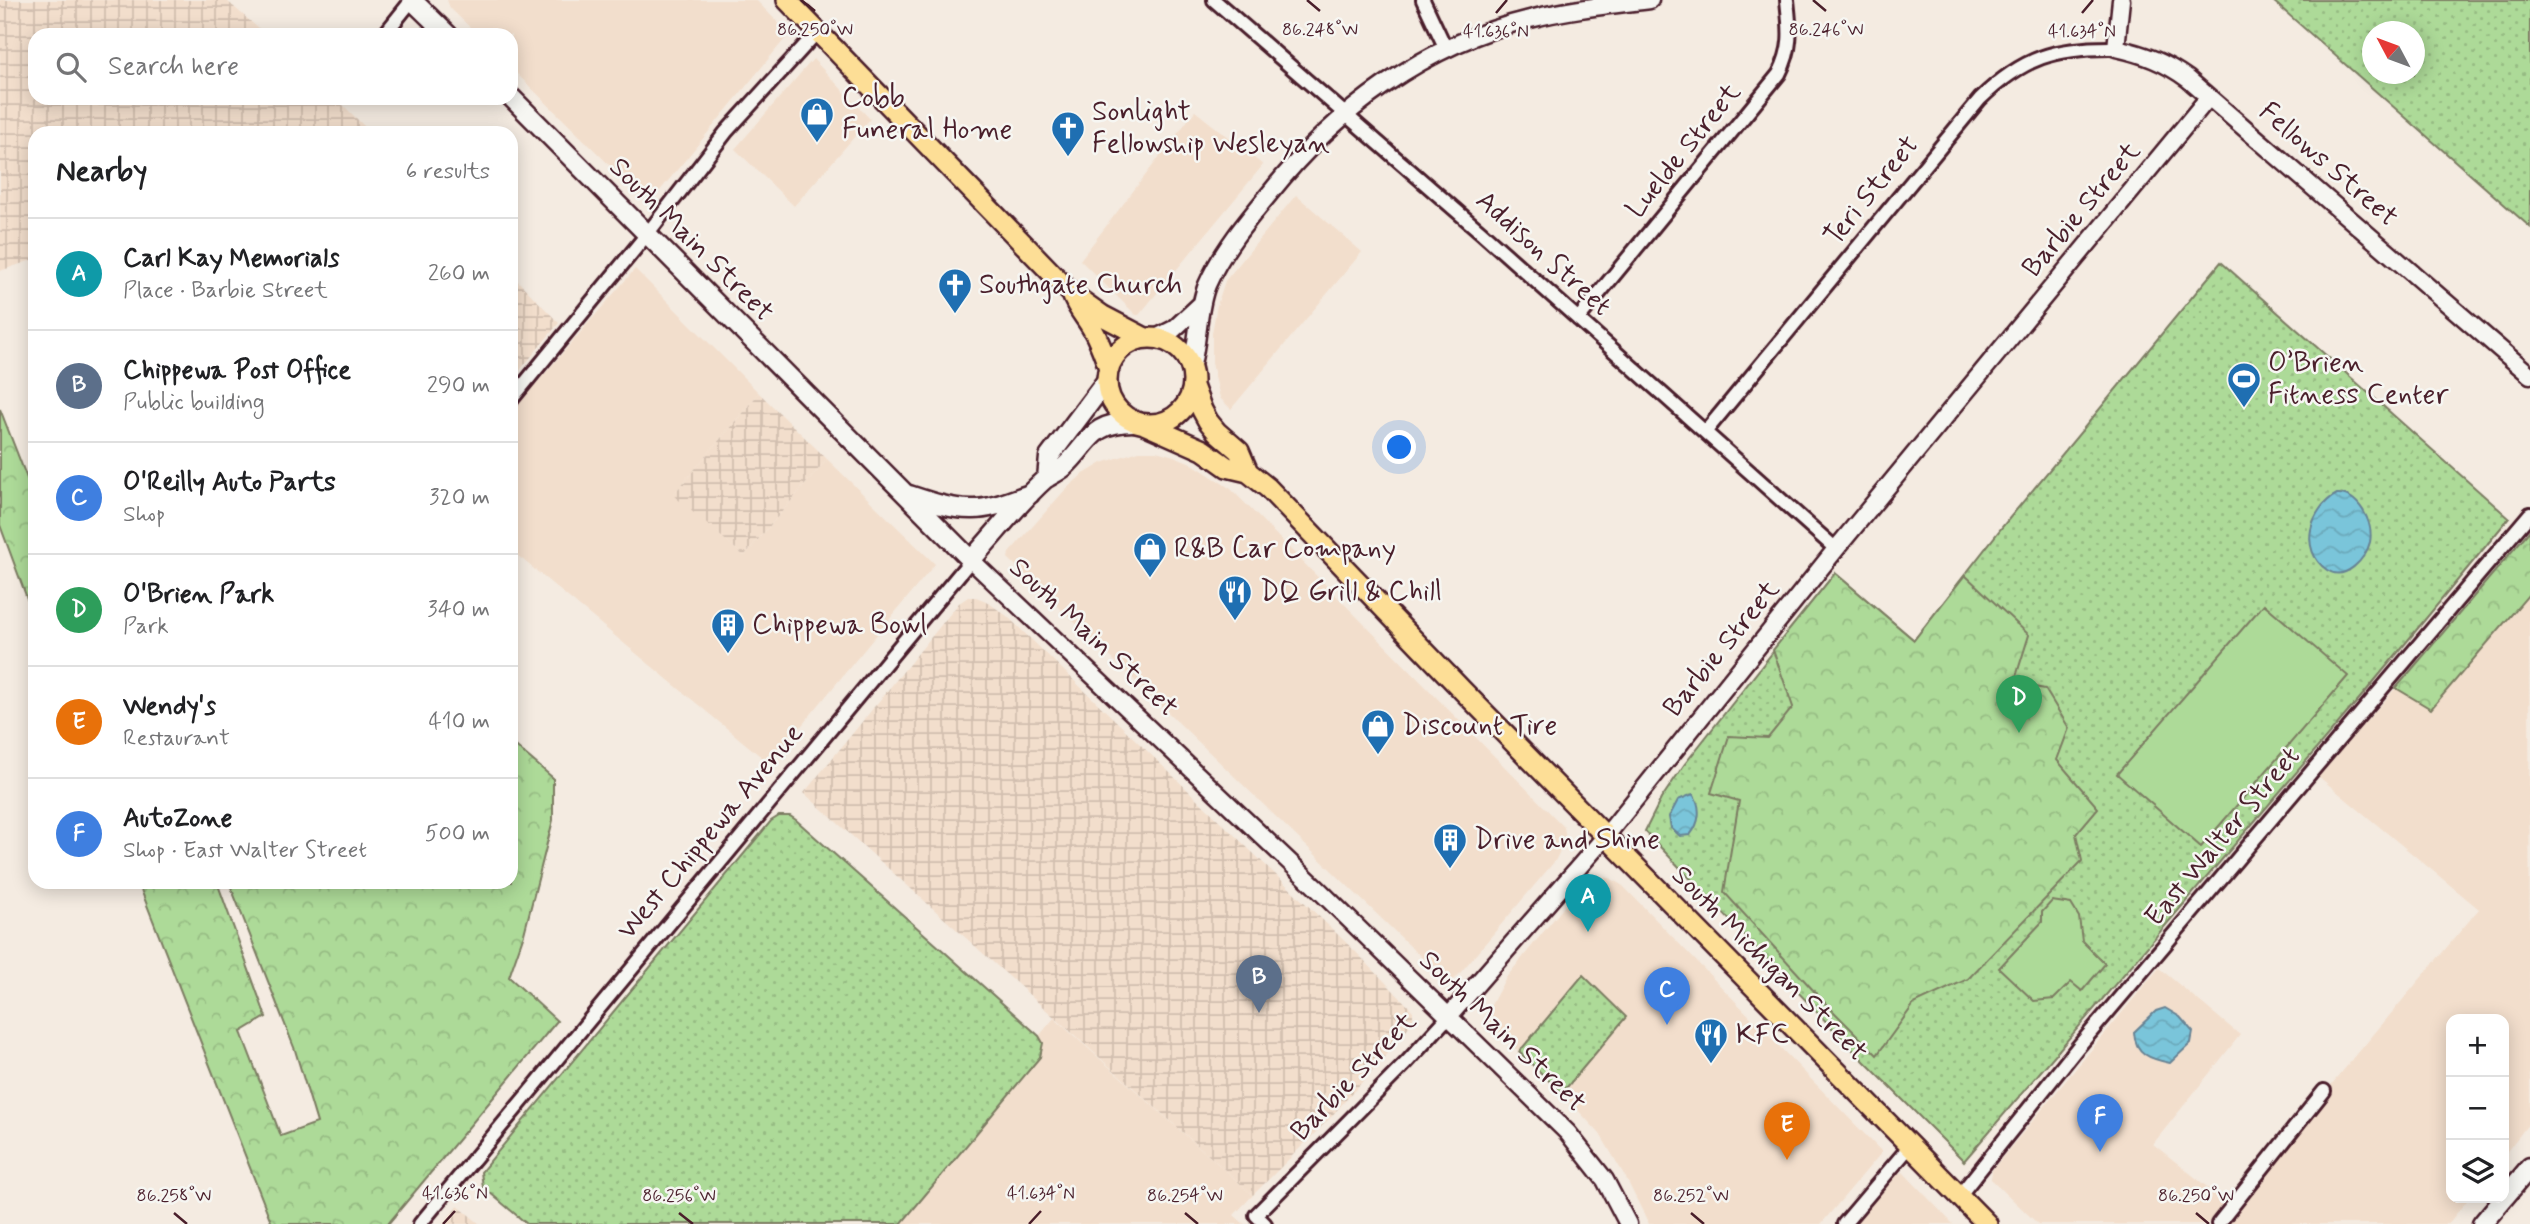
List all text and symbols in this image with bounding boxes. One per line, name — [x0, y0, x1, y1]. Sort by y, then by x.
text: 86.250°W — [777, 18, 853, 42]
text: 86.248°W — [1282, 18, 1358, 42]
text: 86.246°W — [1789, 18, 1863, 42]
text: 41.636°N — [1463, 20, 1529, 44]
text: 41.634°N — [2048, 20, 2116, 44]
north arrow — [2362, 21, 2425, 84]
search box — [28, 28, 518, 105]
icon: search — [52, 48, 90, 86]
text: Search here — [108, 50, 239, 84]
street label: Luelde Street — [1618, 75, 1750, 226]
place label: Cobb Funeral Home — [842, 80, 1012, 149]
place label: Sonlight Fellowship Wesleyan — [1092, 94, 1330, 163]
street label: Fellows Street — [2250, 94, 2406, 236]
shop icon: Cobb Funeral Home — [798, 95, 836, 144]
church icon: Sonlight Fellowship Wesleyan — [1049, 109, 1087, 158]
street label: Teri Street — [1816, 128, 1928, 254]
street label: Barbie Street — [2014, 134, 2150, 286]
street label: South Main Street — [601, 150, 781, 330]
text: Nearby — [56, 152, 147, 191]
text: 6 results — [406, 157, 490, 187]
street label: Addison Street — [1467, 183, 1619, 325]
text: Carl Kay Memorials — [123, 242, 339, 276]
text: A — [71, 259, 87, 289]
text: 260 m — [428, 259, 490, 289]
church icon: Southgate Church — [936, 266, 974, 315]
place label: Southgate Church — [979, 267, 1182, 304]
text: Place · Barbie Street — [123, 276, 328, 306]
place label: O’Brien Fitness Center — [2268, 345, 2449, 414]
text: Chippewa Post Office — [123, 354, 351, 388]
sports icon: O’Brien Fitness Center — [2225, 360, 2263, 409]
text: B — [72, 371, 86, 401]
text: 290 m — [427, 371, 490, 401]
text: Public building — [123, 388, 265, 418]
your location — [1382, 430, 1416, 464]
text: O'Reilly Auto Parts — [123, 466, 336, 500]
text: C — [71, 483, 87, 513]
text: 320 m — [429, 483, 490, 513]
text: Shop — [123, 500, 165, 530]
shop icon: R&B Car Company — [1131, 530, 1169, 579]
place label: R&B Car Company — [1174, 531, 1396, 568]
street label: South Main Street — [1000, 550, 1186, 726]
street label: Barbie Street — [1655, 572, 1789, 725]
restaurant icon: DQ Grill & Chill — [1216, 573, 1254, 622]
place label: DQ Grill & Chill — [1260, 574, 1442, 611]
text: O'Brien Park — [123, 578, 274, 612]
text: D — [71, 595, 87, 625]
text: 340 m — [427, 595, 490, 625]
building icon: Chippewa Bowl — [709, 606, 747, 655]
place label: Chippewa Bowl — [752, 607, 927, 644]
text: Park — [123, 612, 169, 642]
pin: D — [1996, 675, 2042, 733]
text: Wendy's — [123, 690, 216, 724]
text: E — [72, 707, 86, 737]
text: 410 m — [428, 707, 490, 737]
shop icon: Discount Tire — [1359, 707, 1397, 756]
place label: Discount Tire — [1402, 708, 1557, 745]
street label: West Chippewa Avenue — [610, 716, 812, 948]
text: Restaurant — [123, 724, 230, 754]
street label: East Walter Street — [2137, 739, 2309, 935]
text: AutoZone — [123, 802, 232, 836]
text: F — [73, 819, 85, 849]
text: 500 m — [425, 819, 490, 849]
building icon: Drive and Shine — [1431, 821, 1469, 870]
place label: Drive and Shine — [1474, 822, 1660, 859]
text: Shop · East Walter Street — [123, 836, 367, 866]
street label: South Michigan Street — [1663, 858, 1875, 1070]
pin: A — [1565, 874, 1611, 932]
street label: South Main Street — [1410, 943, 1594, 1121]
pin: B — [1236, 955, 1282, 1013]
pin: C — [1644, 967, 1690, 1025]
street label: Barbie Street — [1283, 1004, 1425, 1150]
map controls — [2446, 1014, 2509, 1203]
button: + — [2446, 1014, 2509, 1077]
restaurant icon: KFC — [1692, 1016, 1730, 1065]
place label: KFC — [1736, 1017, 1789, 1054]
button: − — [2446, 1077, 2509, 1140]
pin: F — [2077, 1094, 2123, 1152]
pin: E — [1764, 1102, 1810, 1160]
button: layers — [2446, 1140, 2509, 1203]
text: 41.636°N — [422, 1182, 488, 1206]
text: 41.634°N — [1007, 1182, 1075, 1206]
text: 86.258°W — [137, 1184, 211, 1208]
text: 86.256°W — [642, 1184, 716, 1208]
text: 86.254°W — [1147, 1184, 1223, 1208]
text: 86.252°W — [1653, 1184, 1729, 1208]
text: 86.250°W — [2158, 1184, 2234, 1208]

